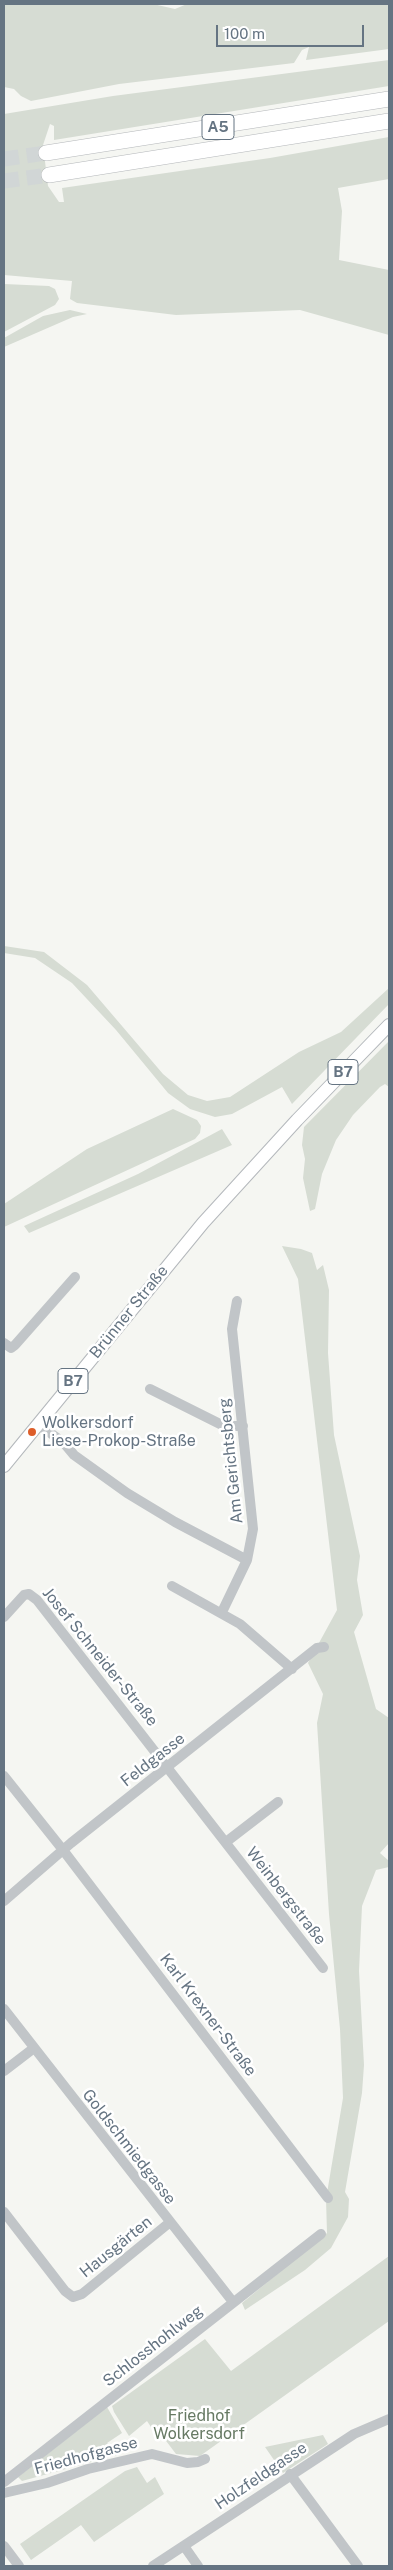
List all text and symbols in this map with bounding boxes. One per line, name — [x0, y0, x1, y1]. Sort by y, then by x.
scale bar — [218, 15, 366, 47]
text: 100 m — [224, 25, 265, 42]
road number: A5 — [202, 114, 234, 140]
road number: B7 — [328, 1060, 358, 1084]
street label: Brünner Straße — [86, 1262, 172, 1362]
road number: B7 — [58, 1368, 88, 1394]
street label: Am Gerichtsberg — [215, 1397, 247, 1525]
place label: Wolkersdorf Liese-Prokop-Straße — [42, 1413, 196, 1451]
marker: Wolkersdorf Liese-Prokop-Straße — [26, 1426, 38, 1438]
street label: Josef Schneider-Straße — [38, 1584, 162, 1730]
street label: Feldgasse — [117, 1729, 189, 1791]
street label: Weinbergstraße — [242, 1843, 330, 1949]
street label: Karl Krexner-Straße — [156, 1950, 260, 2080]
street label: Goldschmiedgasse — [78, 2086, 180, 2208]
street label: Hausgärten — [76, 2212, 156, 2282]
street label: Schlosshohlweg — [99, 2301, 207, 2391]
park label: Friedhof Wolkersdorf — [153, 2406, 245, 2444]
street label: Friedhofgasse — [32, 2433, 140, 2479]
street label: Holzfeldgasse — [211, 2438, 311, 2514]

